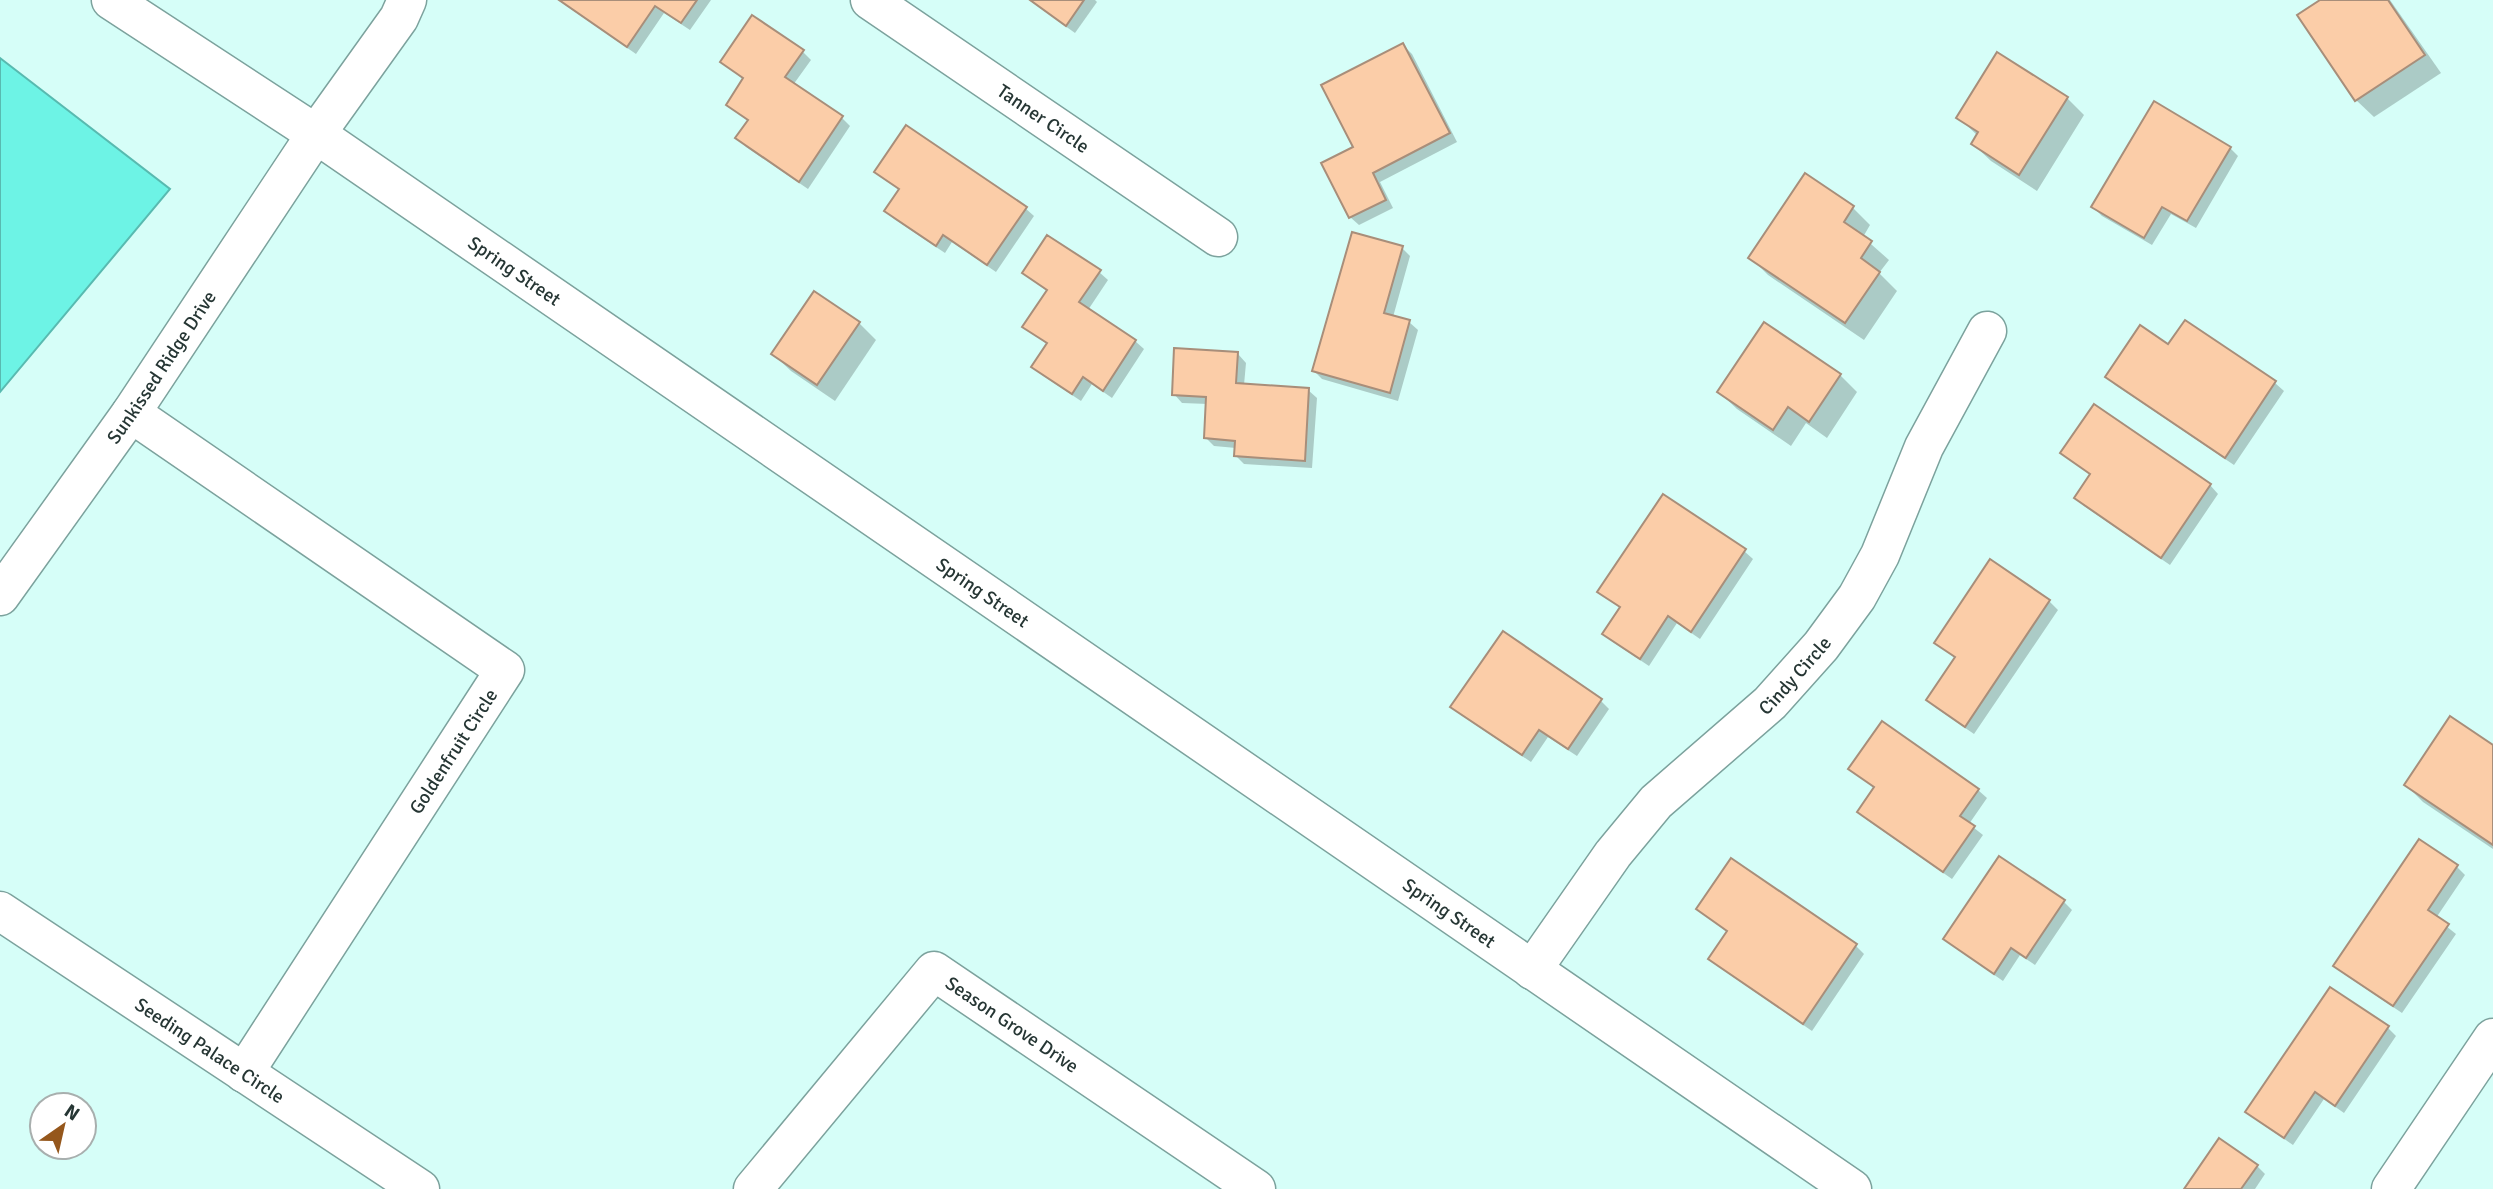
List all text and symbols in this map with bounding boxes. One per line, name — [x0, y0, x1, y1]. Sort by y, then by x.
street label: Tanner Circle — [992, 79, 1094, 159]
street label: Spring Street — [463, 231, 565, 312]
street label: Sunkissed Ridge Drive — [102, 286, 222, 449]
street label: Spring Street — [931, 553, 1034, 633]
street label: Cindy Circle — [1754, 632, 1837, 720]
street label: Goldenfruit Circle — [404, 684, 503, 819]
street label: Spring Street — [1398, 873, 1500, 954]
street label: Season Grove Drive — [941, 971, 1083, 1078]
street label: Seeding Palace Circle — [130, 993, 289, 1109]
north arrow — [28, 1091, 98, 1161]
text: N — [60, 1099, 84, 1126]

